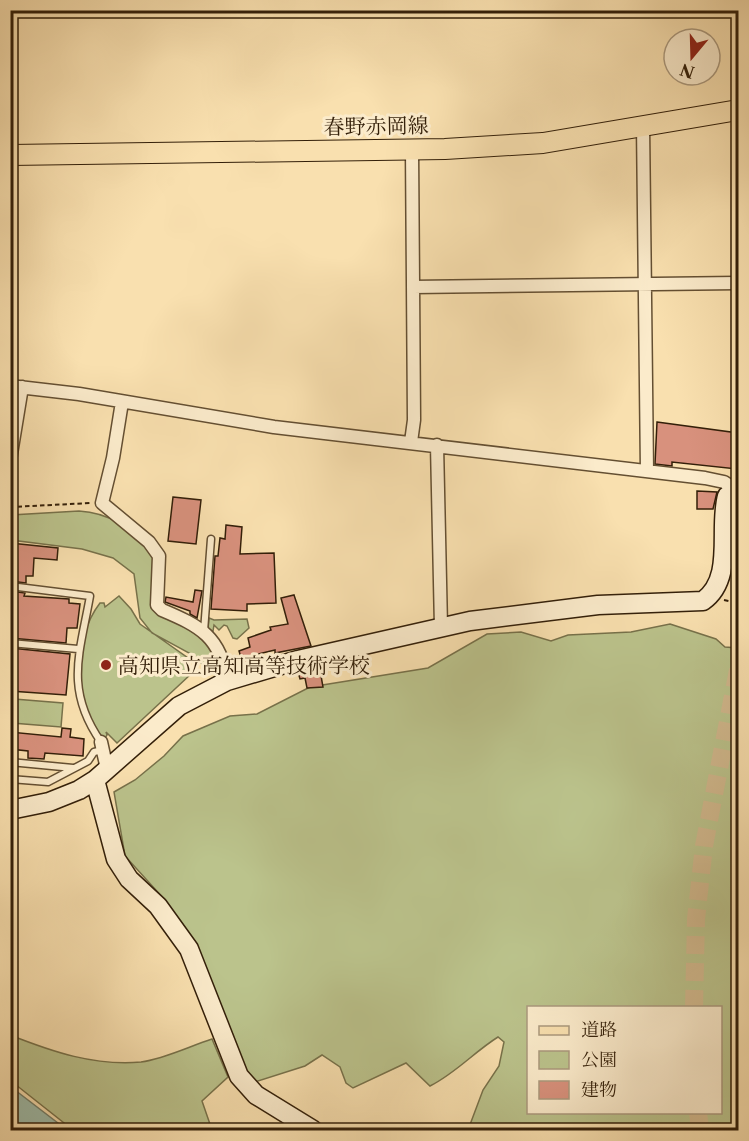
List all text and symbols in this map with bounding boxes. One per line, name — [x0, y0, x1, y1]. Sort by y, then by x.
north arrow — [662, 27, 722, 87]
text: N — [677, 59, 697, 83]
street label: 春野赤岡線 — [323, 113, 429, 139]
place label: 高知県立高知高等技術学校 — [118, 653, 370, 678]
marker: 高知県立高知高等技術学校 — [99, 658, 113, 672]
legend — [527, 1006, 722, 1114]
text: 道路 — [581, 1019, 617, 1041]
text: 公園 — [581, 1049, 617, 1071]
text: 建物 — [581, 1079, 617, 1101]

